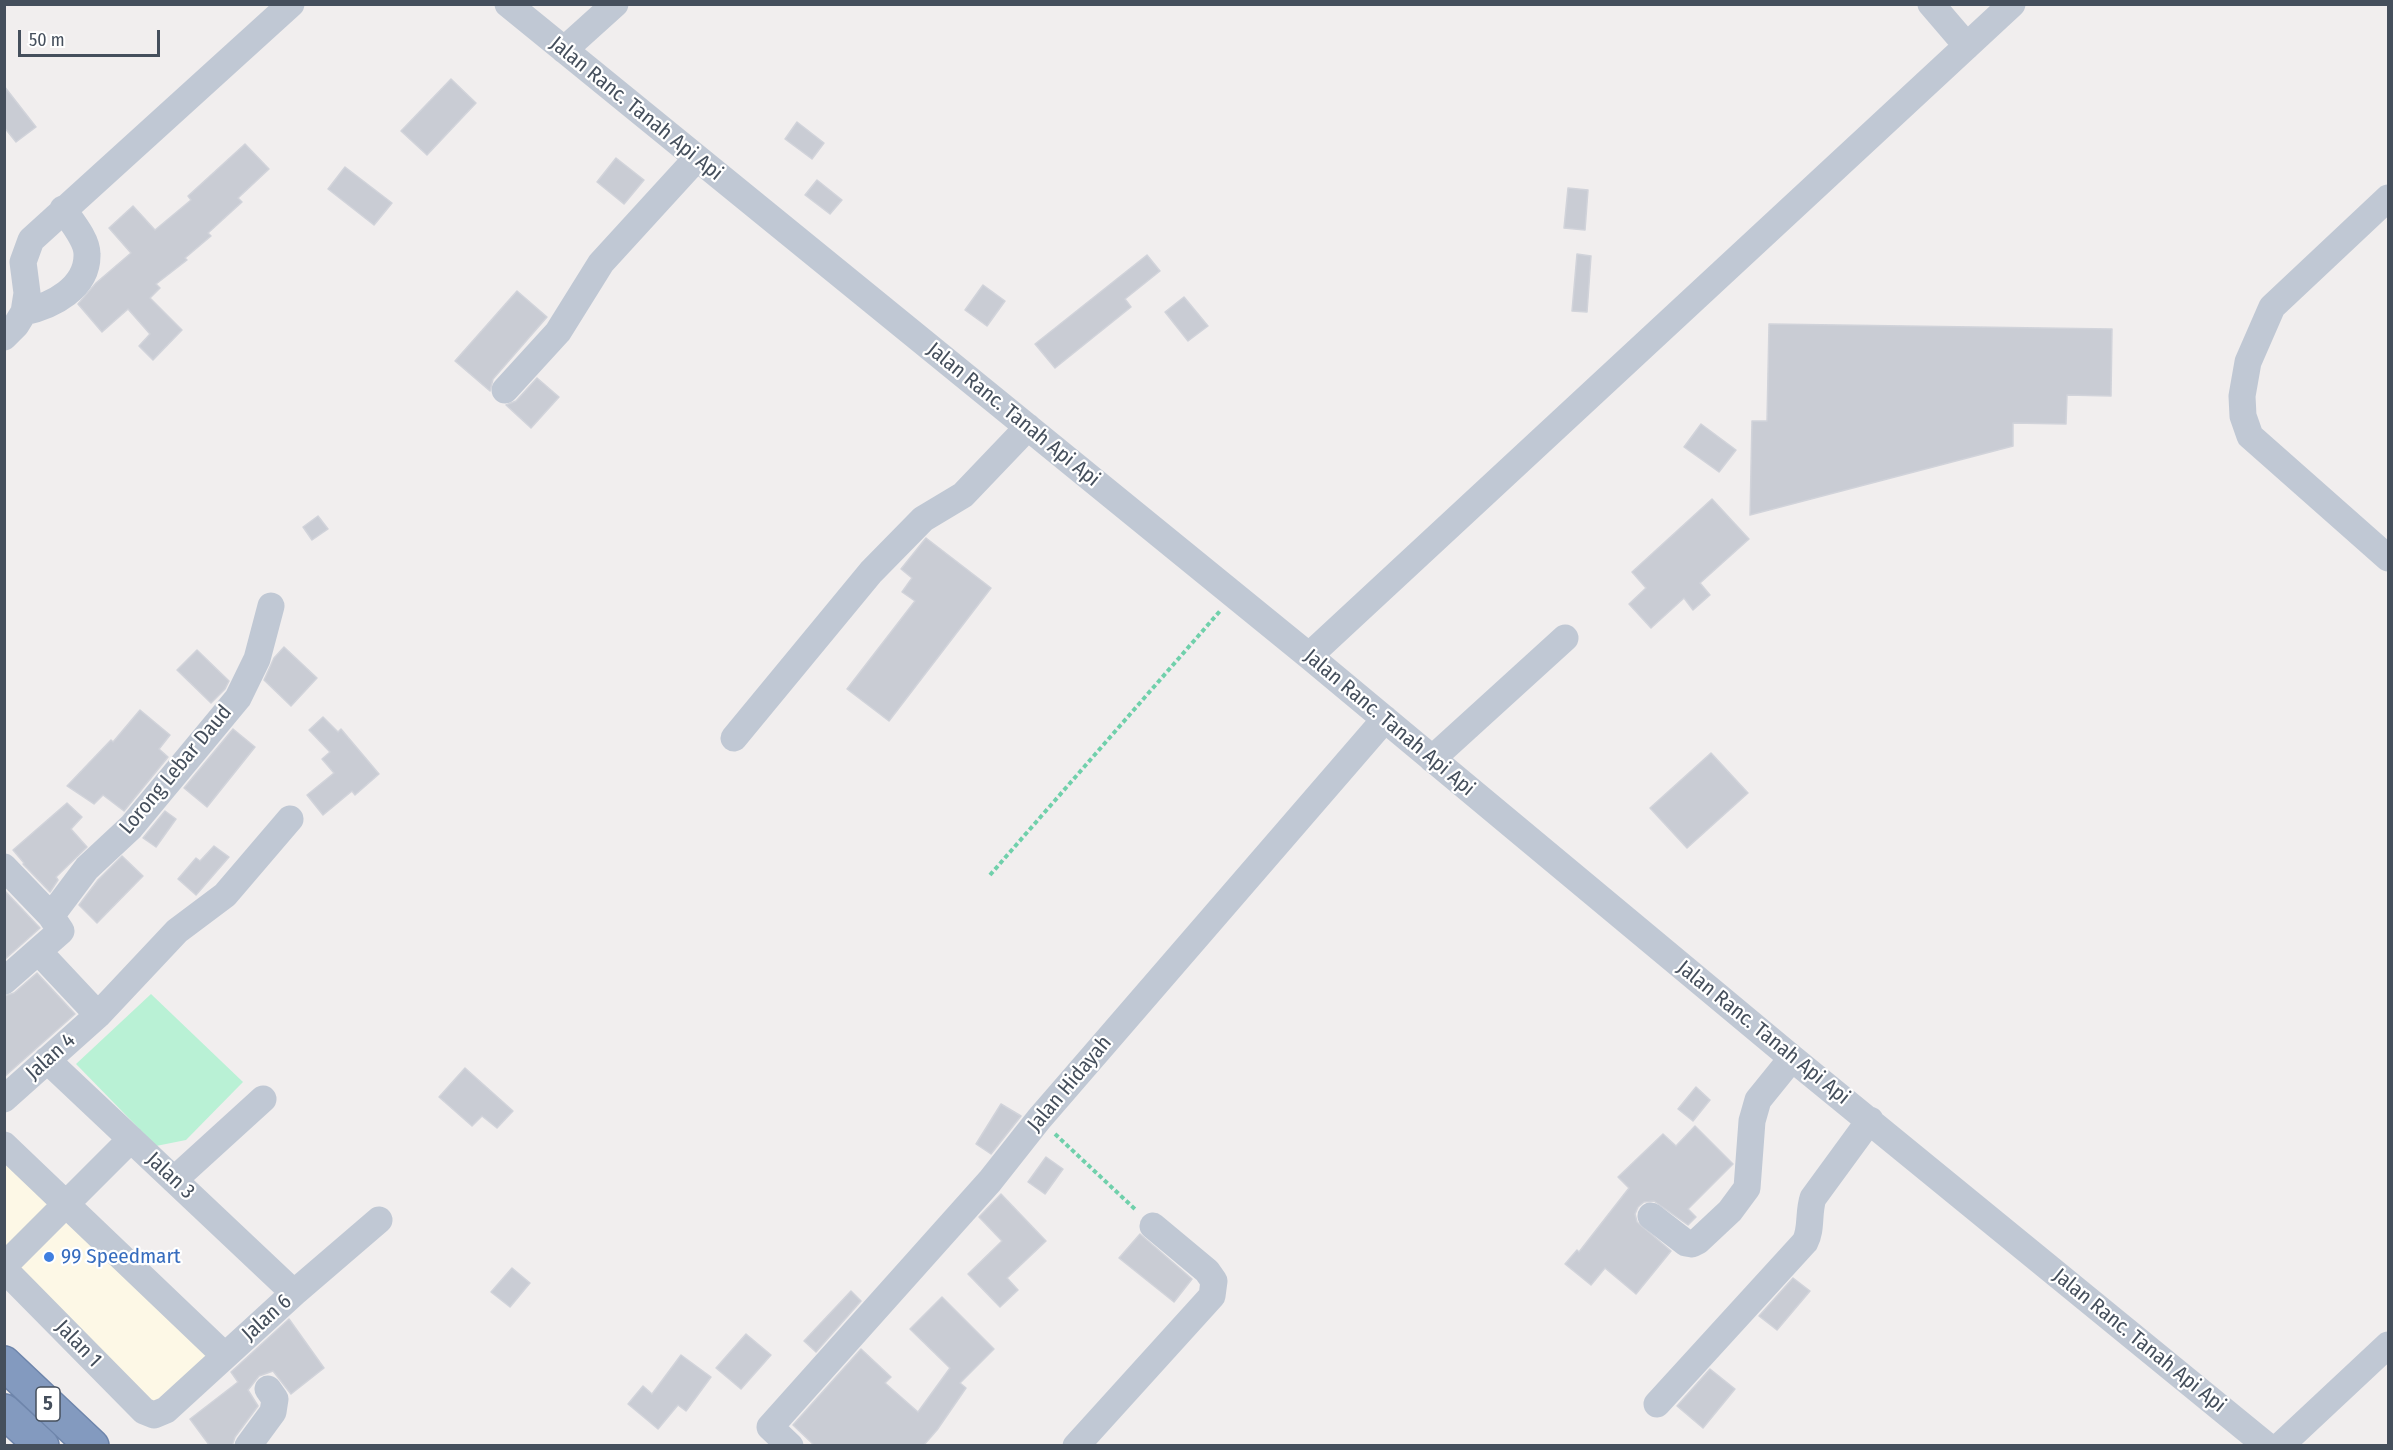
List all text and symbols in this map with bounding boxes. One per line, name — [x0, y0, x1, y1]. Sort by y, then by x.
scale bar — [21, 18, 164, 56]
text: 50 m — [29, 29, 65, 51]
street label: Jalan Ranc. Tanah Api Api — [545, 32, 727, 186]
street label: Jalan Ranc. Tanah Api Api — [922, 338, 1104, 492]
street label: Jalan Ranc. Tanah Api Api — [1299, 644, 1479, 802]
street label: Lorong Lebar Daud — [115, 700, 237, 840]
street label: Jalan Ranc. Tanah Api Api — [1672, 956, 1854, 1110]
street label: Jalan 4 — [21, 1028, 81, 1086]
street label: Jalan Hidayah — [1023, 1031, 1117, 1137]
street label: Jalan 3 — [141, 1147, 199, 1205]
place label: 99 Speedmart — [61, 1244, 181, 1270]
marker: 99 Speedmart — [42, 1250, 56, 1264]
street label: Jalan Ranc. Tanah Api Api — [2048, 1264, 2230, 1418]
street label: Jalan 6 — [237, 1289, 297, 1347]
street label: Jalan 1 — [50, 1315, 106, 1373]
road number: 5 — [36, 1387, 60, 1421]

